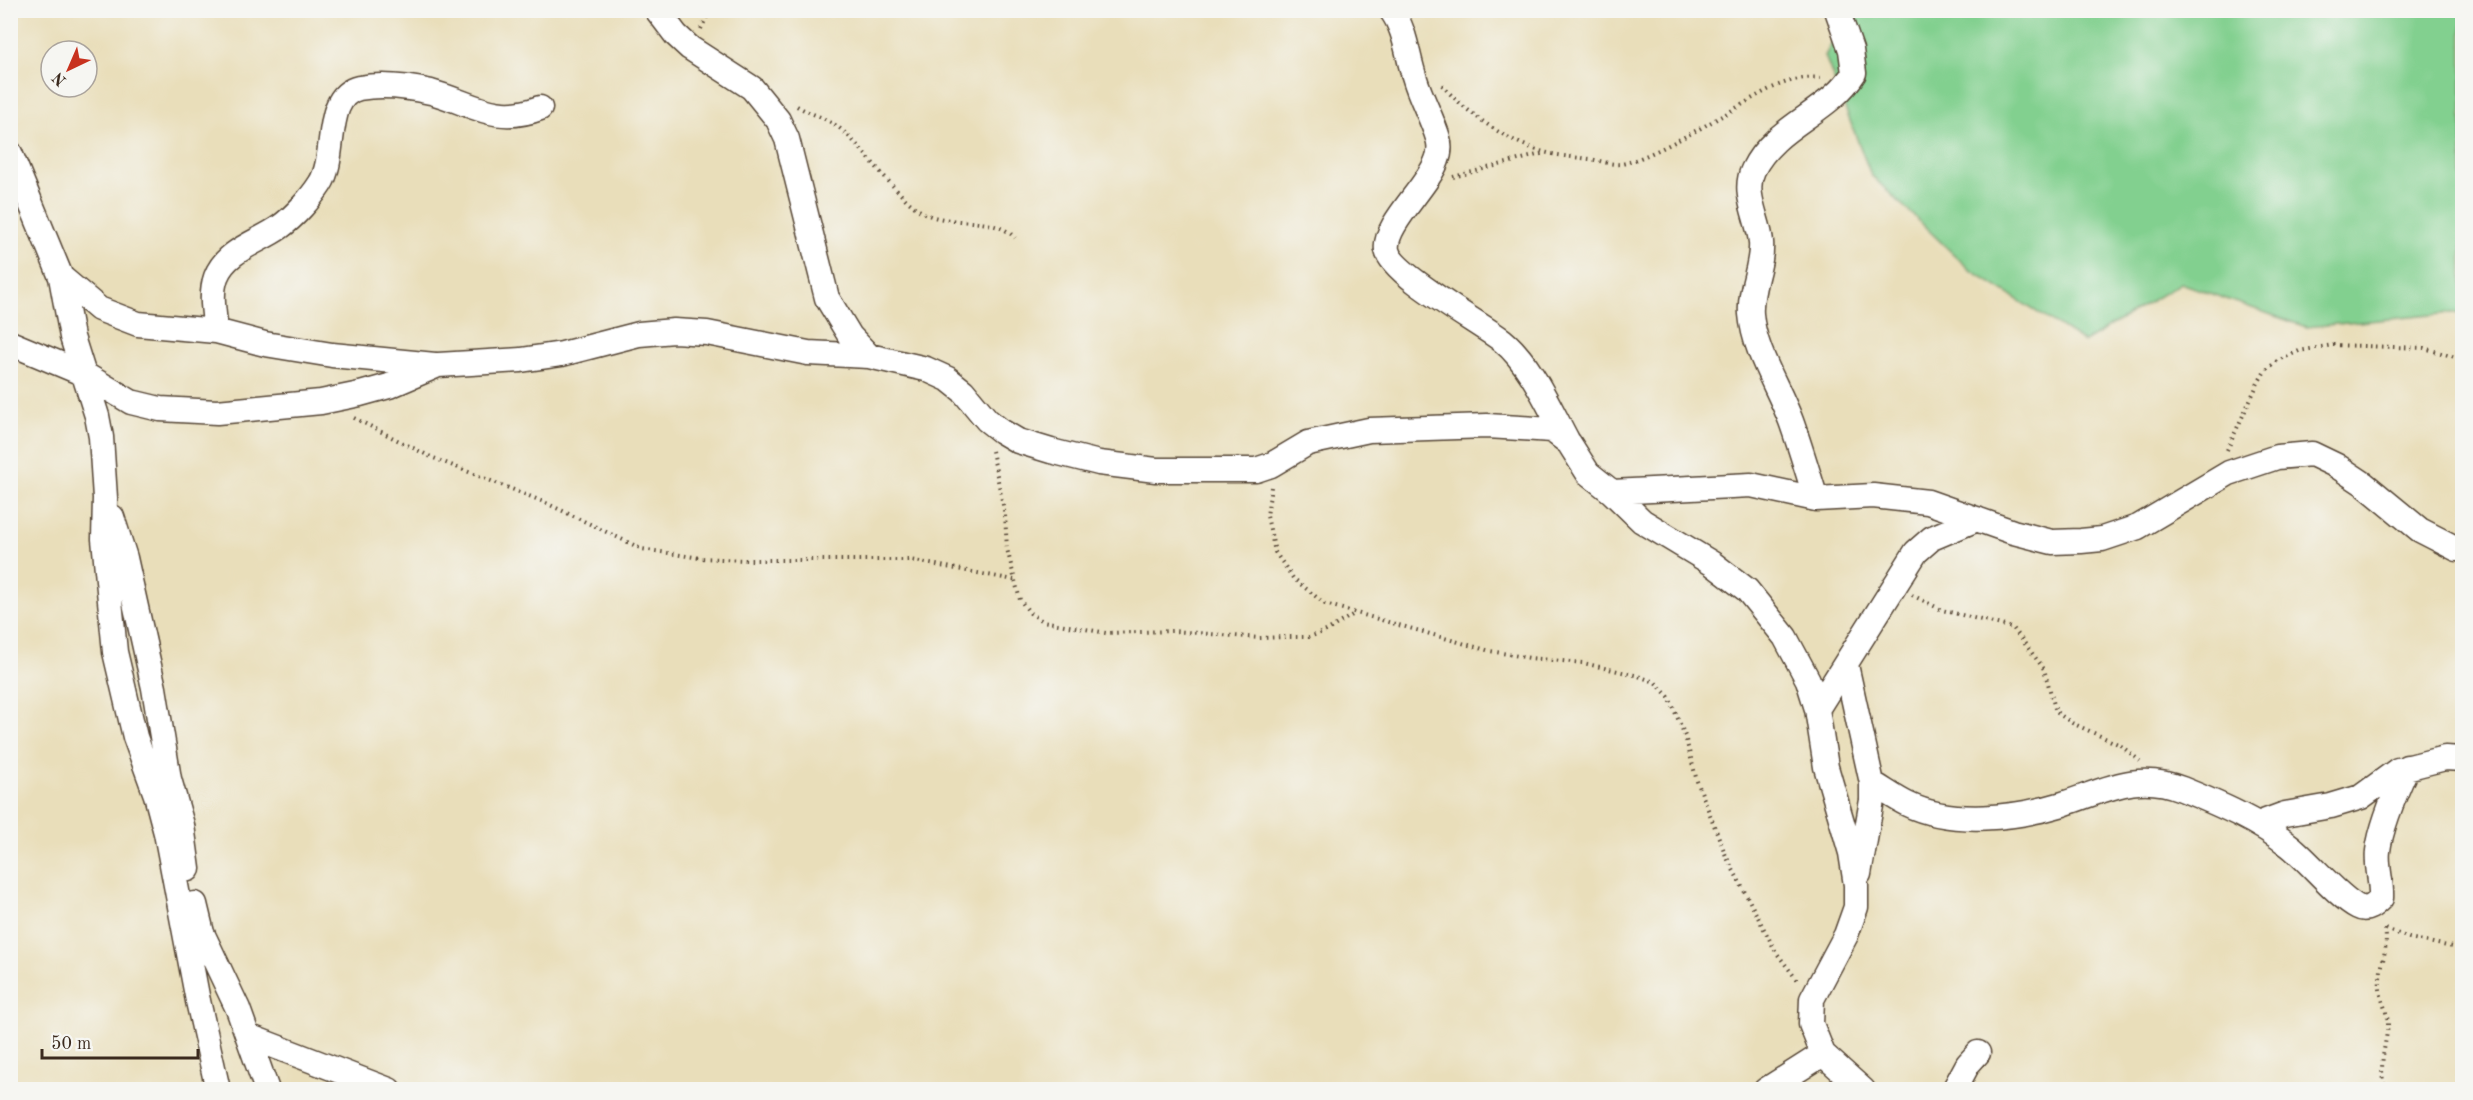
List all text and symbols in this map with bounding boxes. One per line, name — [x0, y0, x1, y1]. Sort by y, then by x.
north arrow — [39, 39, 99, 99]
text: N — [49, 68, 70, 88]
scale bar — [42, 1022, 198, 1060]
text: 50 m — [51, 1035, 91, 1053]

